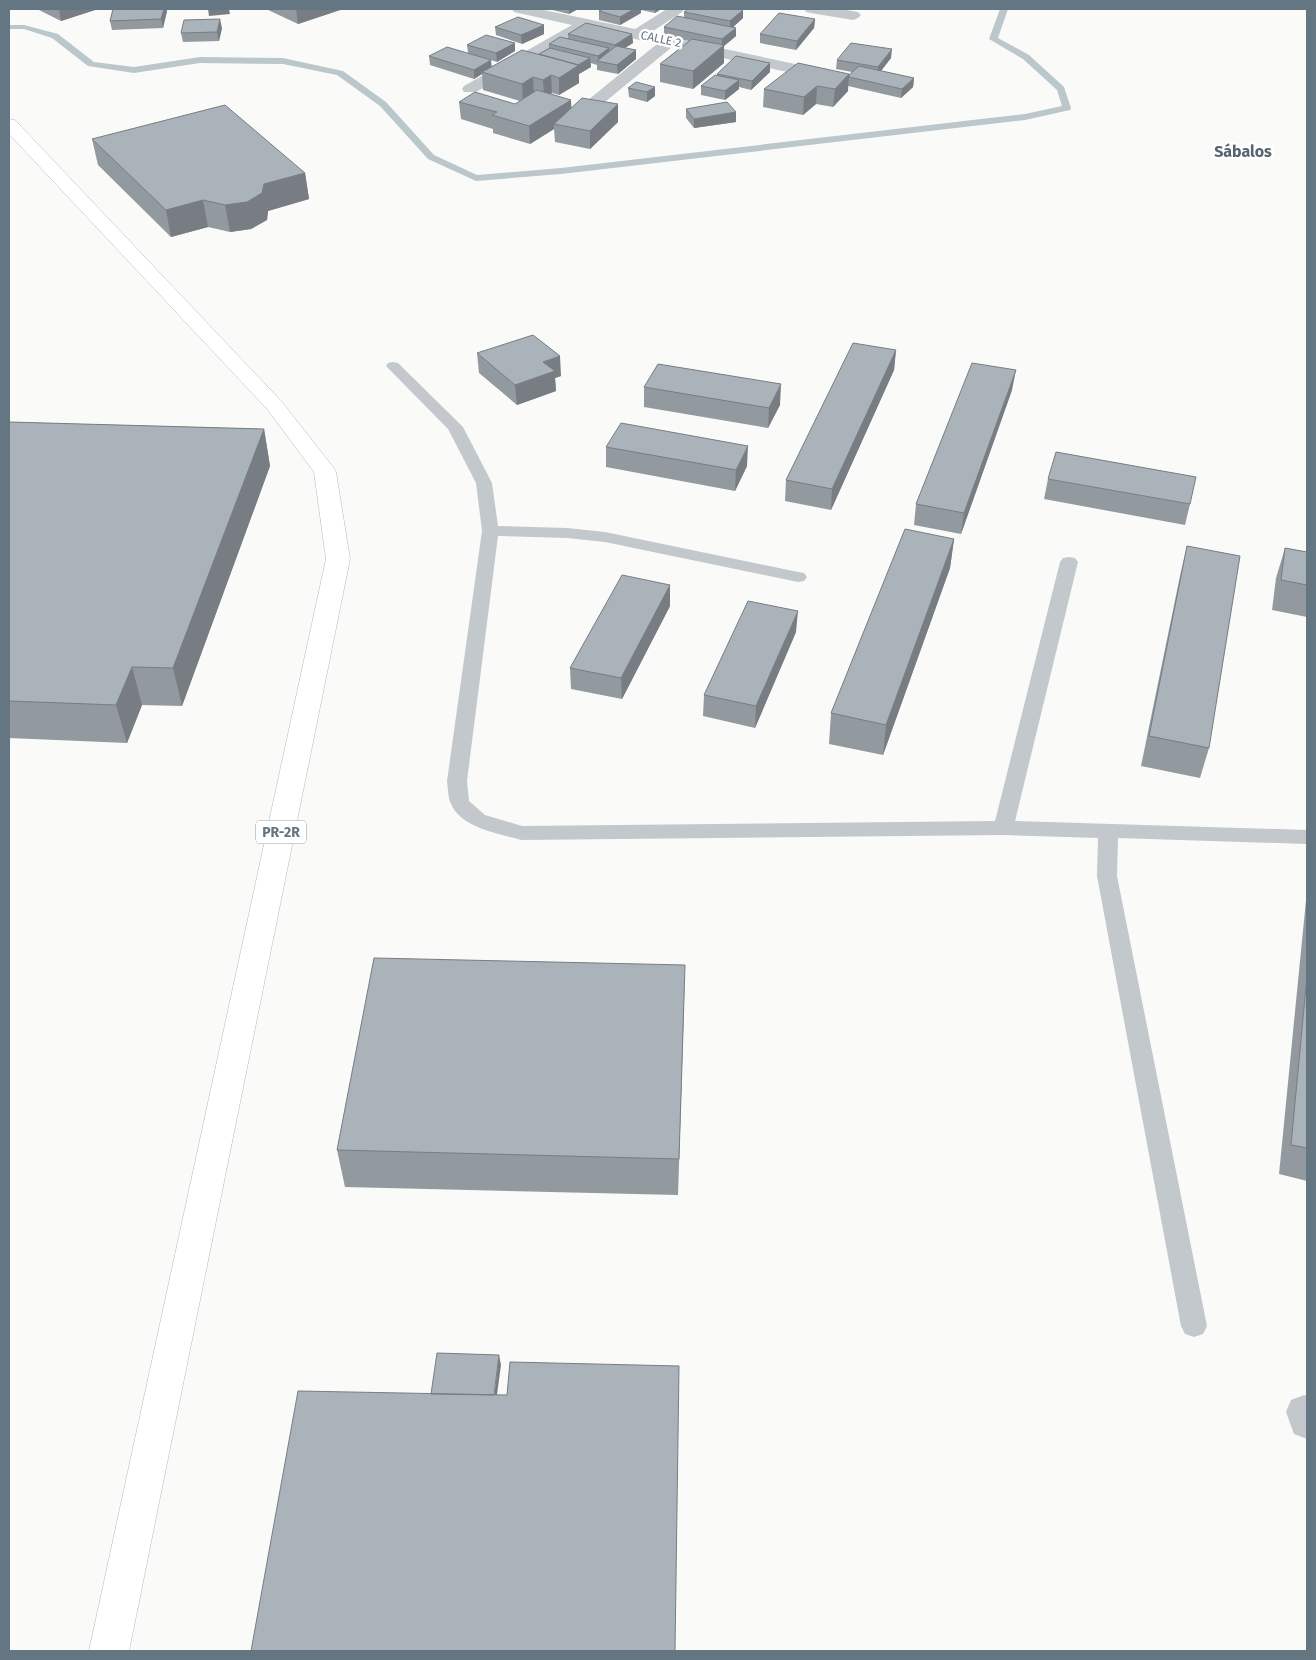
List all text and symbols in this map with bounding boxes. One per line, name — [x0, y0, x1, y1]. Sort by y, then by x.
street label: CALLE 2 — [639, 28, 683, 50]
district label: Sábalos — [1214, 142, 1272, 161]
road number: PR-2R — [256, 820, 306, 844]

